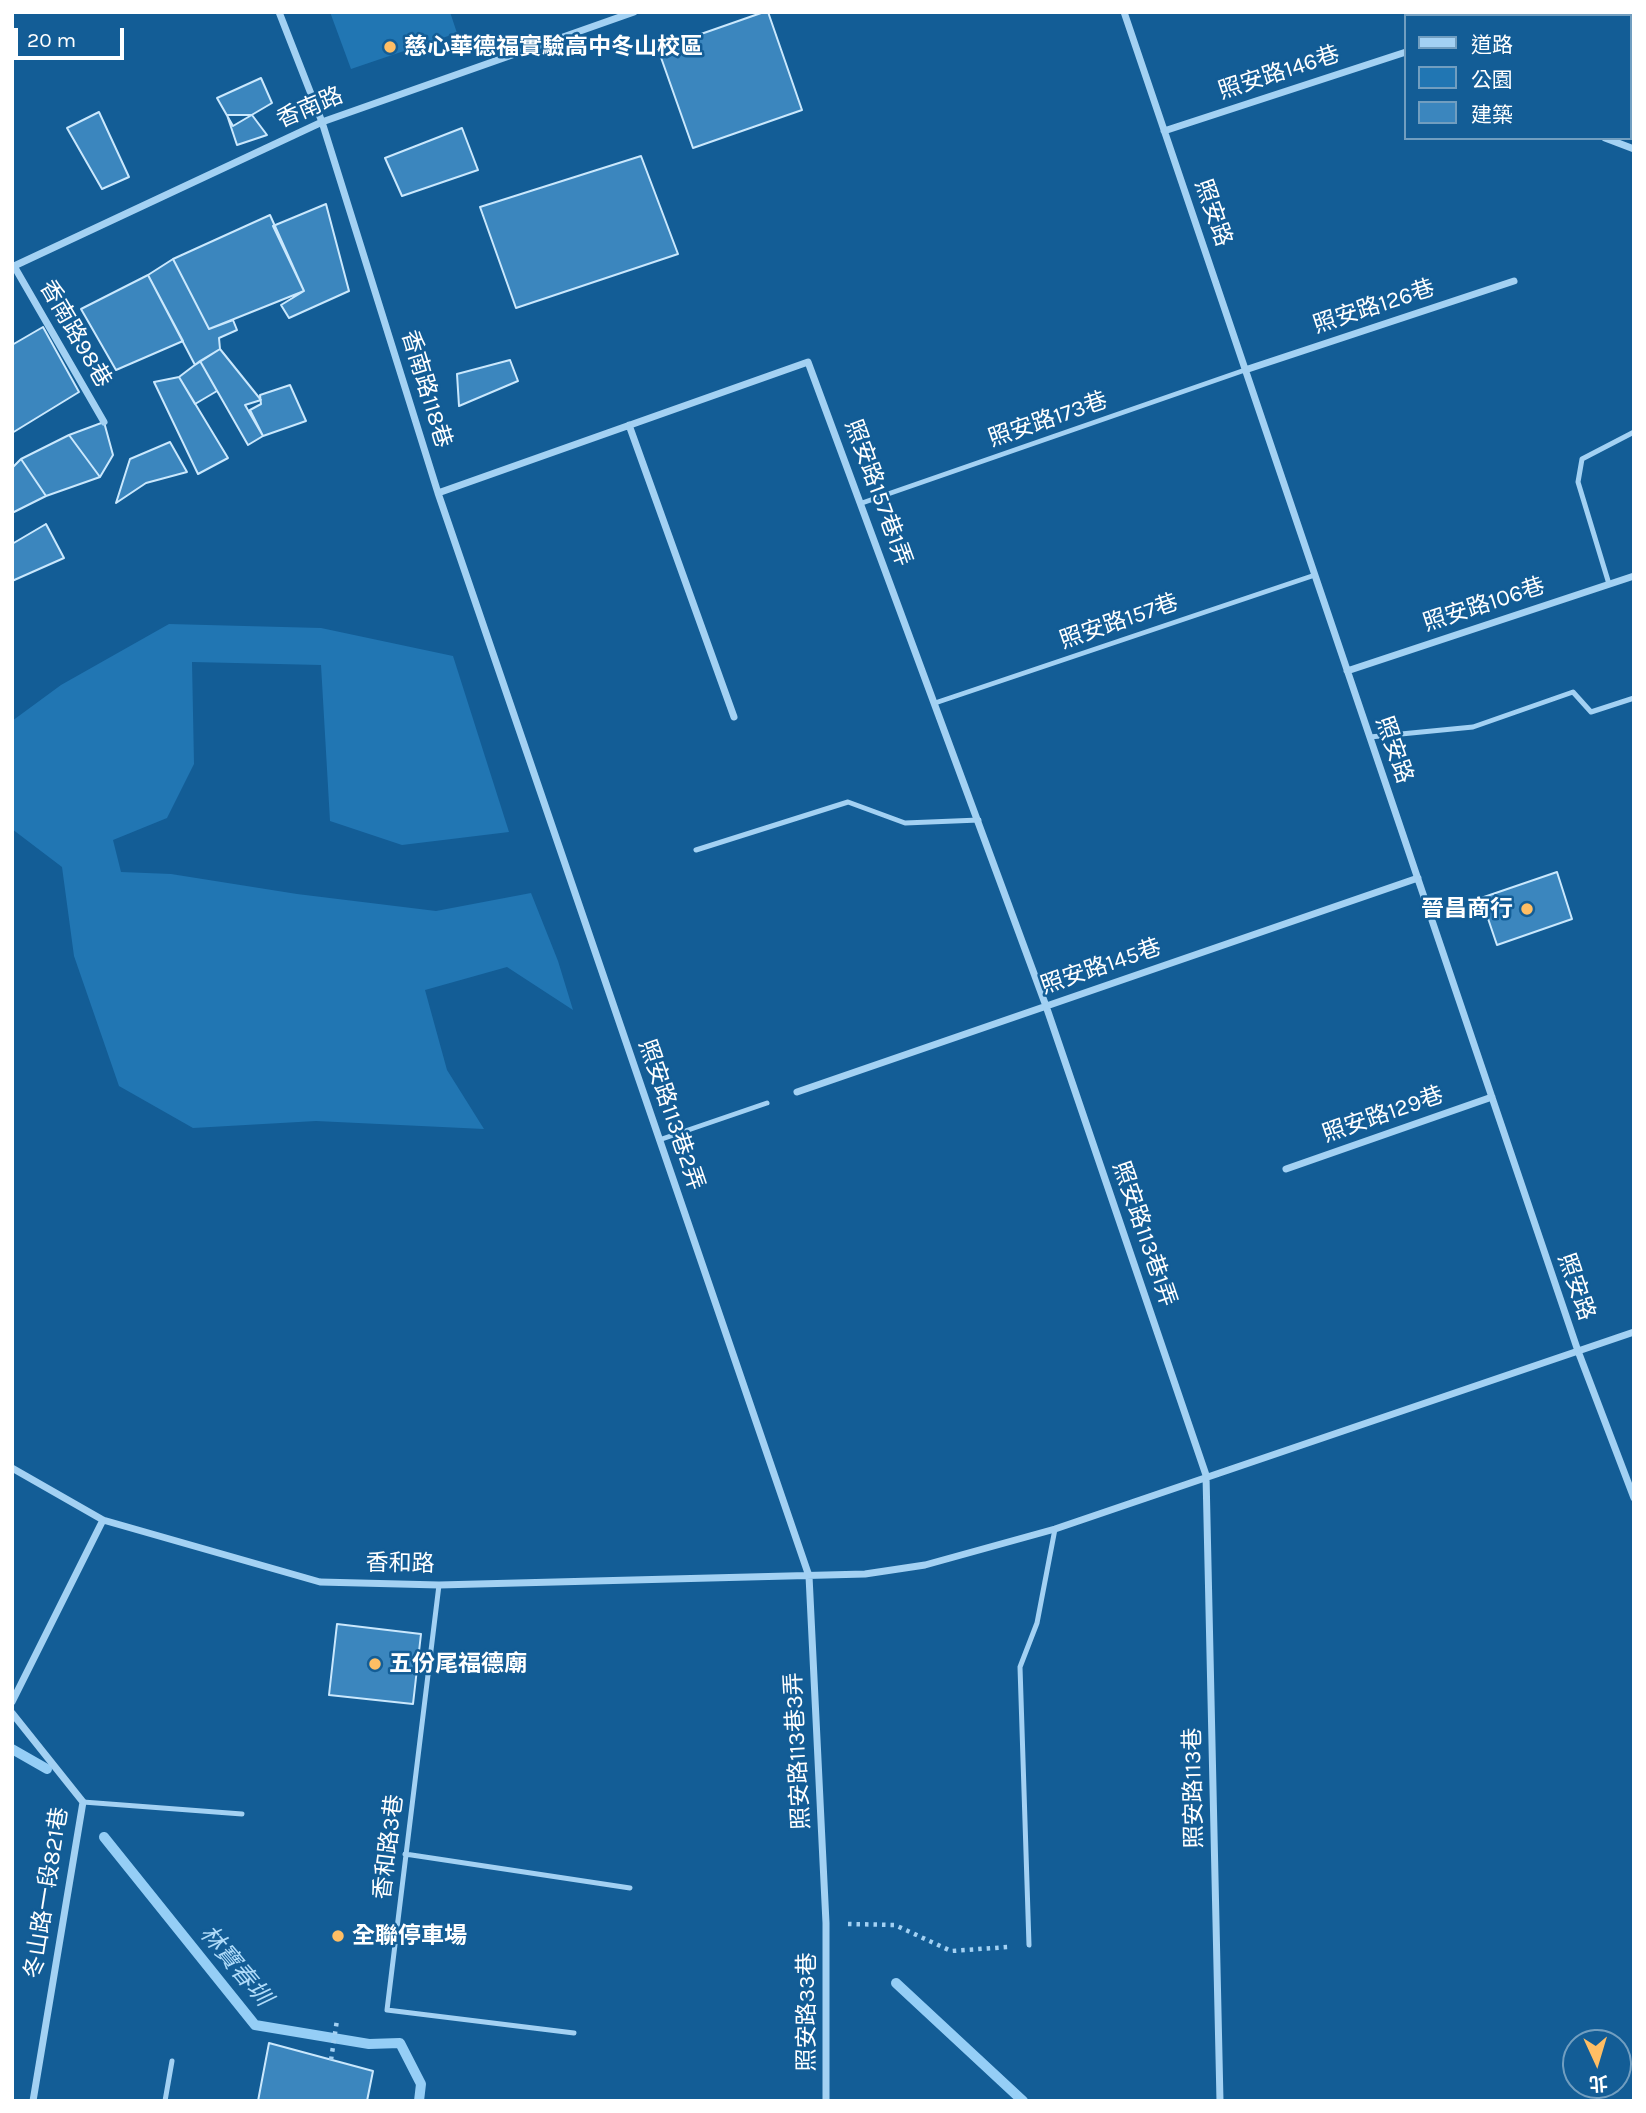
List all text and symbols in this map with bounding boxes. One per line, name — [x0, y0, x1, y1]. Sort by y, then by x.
scale bar — [18, 14, 128, 58]
legend — [1404, 14, 1632, 140]
text: 20 m — [27, 28, 76, 52]
place label: 慈心華德福實驗高中冬山校區 — [404, 33, 703, 61]
text: 道路 — [1471, 33, 1513, 57]
marker: 慈心華德福實驗高中冬山校區 — [382, 39, 398, 55]
street label: 照安路146巷 — [1215, 40, 1343, 106]
text: 公園 — [1471, 68, 1513, 92]
street label: 香南路 — [273, 82, 347, 134]
text: 建築 — [1471, 103, 1513, 127]
street label: 照安路 — [1189, 176, 1237, 250]
street label: 照安路126巷 — [1310, 274, 1438, 340]
street label: 香南路98巷 — [33, 275, 117, 393]
street label: 香南路118巷 — [395, 327, 457, 451]
street label: 照安路173巷 — [985, 387, 1111, 453]
street label: 照安路157巷1弄 — [839, 416, 917, 570]
street label: 照安路106巷 — [1420, 572, 1548, 638]
street label: 照安路157巷 — [1056, 589, 1182, 655]
street label: 照安路 — [1370, 713, 1418, 787]
place label: 晉昌商行 — [1421, 895, 1513, 923]
marker: 晉昌商行 — [1519, 901, 1535, 917]
street label: 照安路145巷 — [1037, 934, 1165, 1000]
street label: 照安路113巷2弄 — [632, 1036, 710, 1194]
street label: 照安路129巷 — [1319, 1081, 1447, 1149]
street label: 照安路113巷1弄 — [1106, 1158, 1182, 1310]
street label: 照安路 — [1552, 1250, 1600, 1324]
street label: 香和路 — [365, 1550, 435, 1578]
place label: 五份尾福德廟 — [389, 1650, 527, 1678]
marker: 五份尾福德廟 — [367, 1656, 383, 1672]
street label: 照安路113巷3弄 — [780, 1672, 816, 1830]
street label: 照安路113巷 — [1179, 1727, 1209, 1849]
street label: 香和路3巷 — [369, 1793, 409, 1901]
street label: 冬山路一段821巷 — [20, 1805, 74, 1981]
water label: 林寶春圳 — [193, 1920, 277, 2012]
place label: 全聯停車場 — [352, 1922, 467, 1950]
marker: 全聯停車場 — [330, 1928, 346, 1944]
street label: 照安路33巷 — [793, 1952, 821, 2072]
north arrow — [1562, 2029, 1632, 2099]
text: 北 — [1588, 2071, 1609, 2095]

